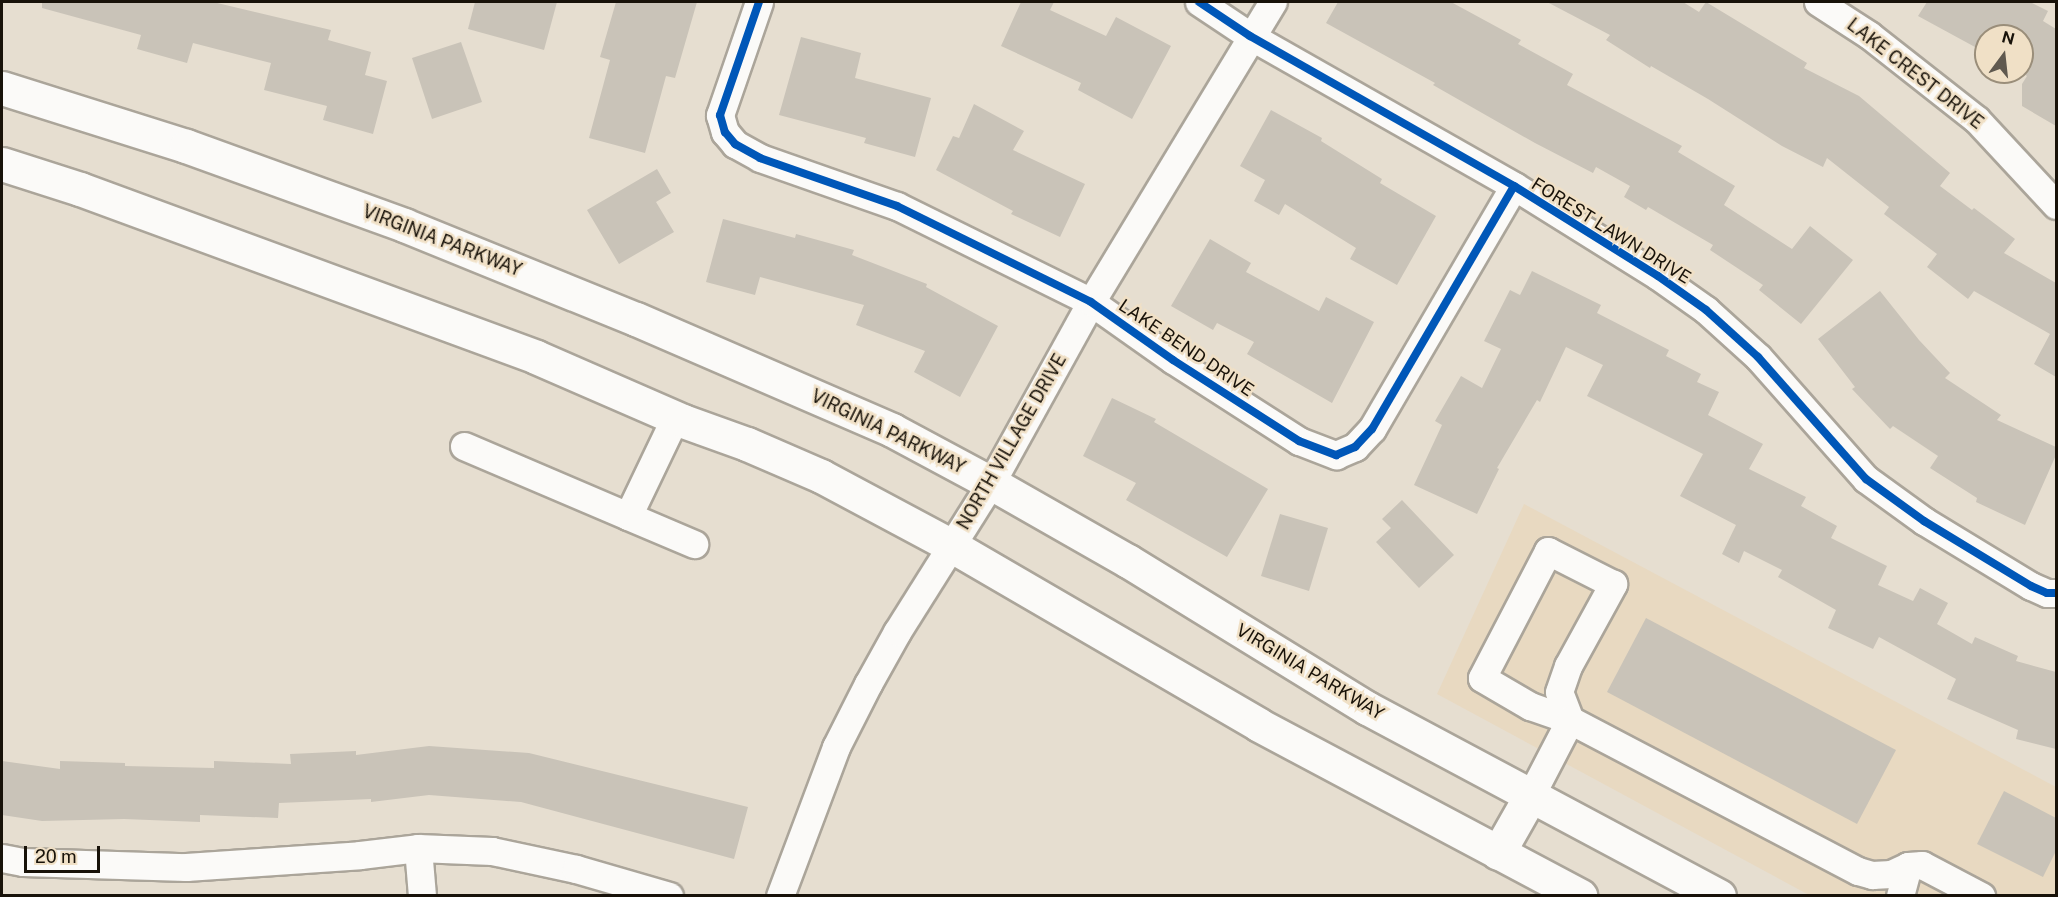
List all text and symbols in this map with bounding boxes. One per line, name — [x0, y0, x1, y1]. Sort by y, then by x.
street label: LAKE CREST DRIVE — [1843, 14, 1987, 134]
north arrow — [1974, 24, 2034, 84]
text: N — [2000, 27, 2017, 49]
street label: FOREST LAWN DRIVE — [1527, 173, 1695, 289]
street label: VIRGINIA PARKWAY — [359, 201, 525, 281]
street label: LAKE BEND DRIVE — [1114, 295, 1258, 401]
street label: NORTH VILLAGE DRIVE — [953, 350, 1071, 534]
street label: VIRGINIA PARKWAY — [808, 385, 968, 479]
street label: VIRGINIA PARKWAY — [1232, 619, 1388, 725]
scale bar — [27, 834, 104, 872]
text: 20 m — [35, 846, 77, 867]

